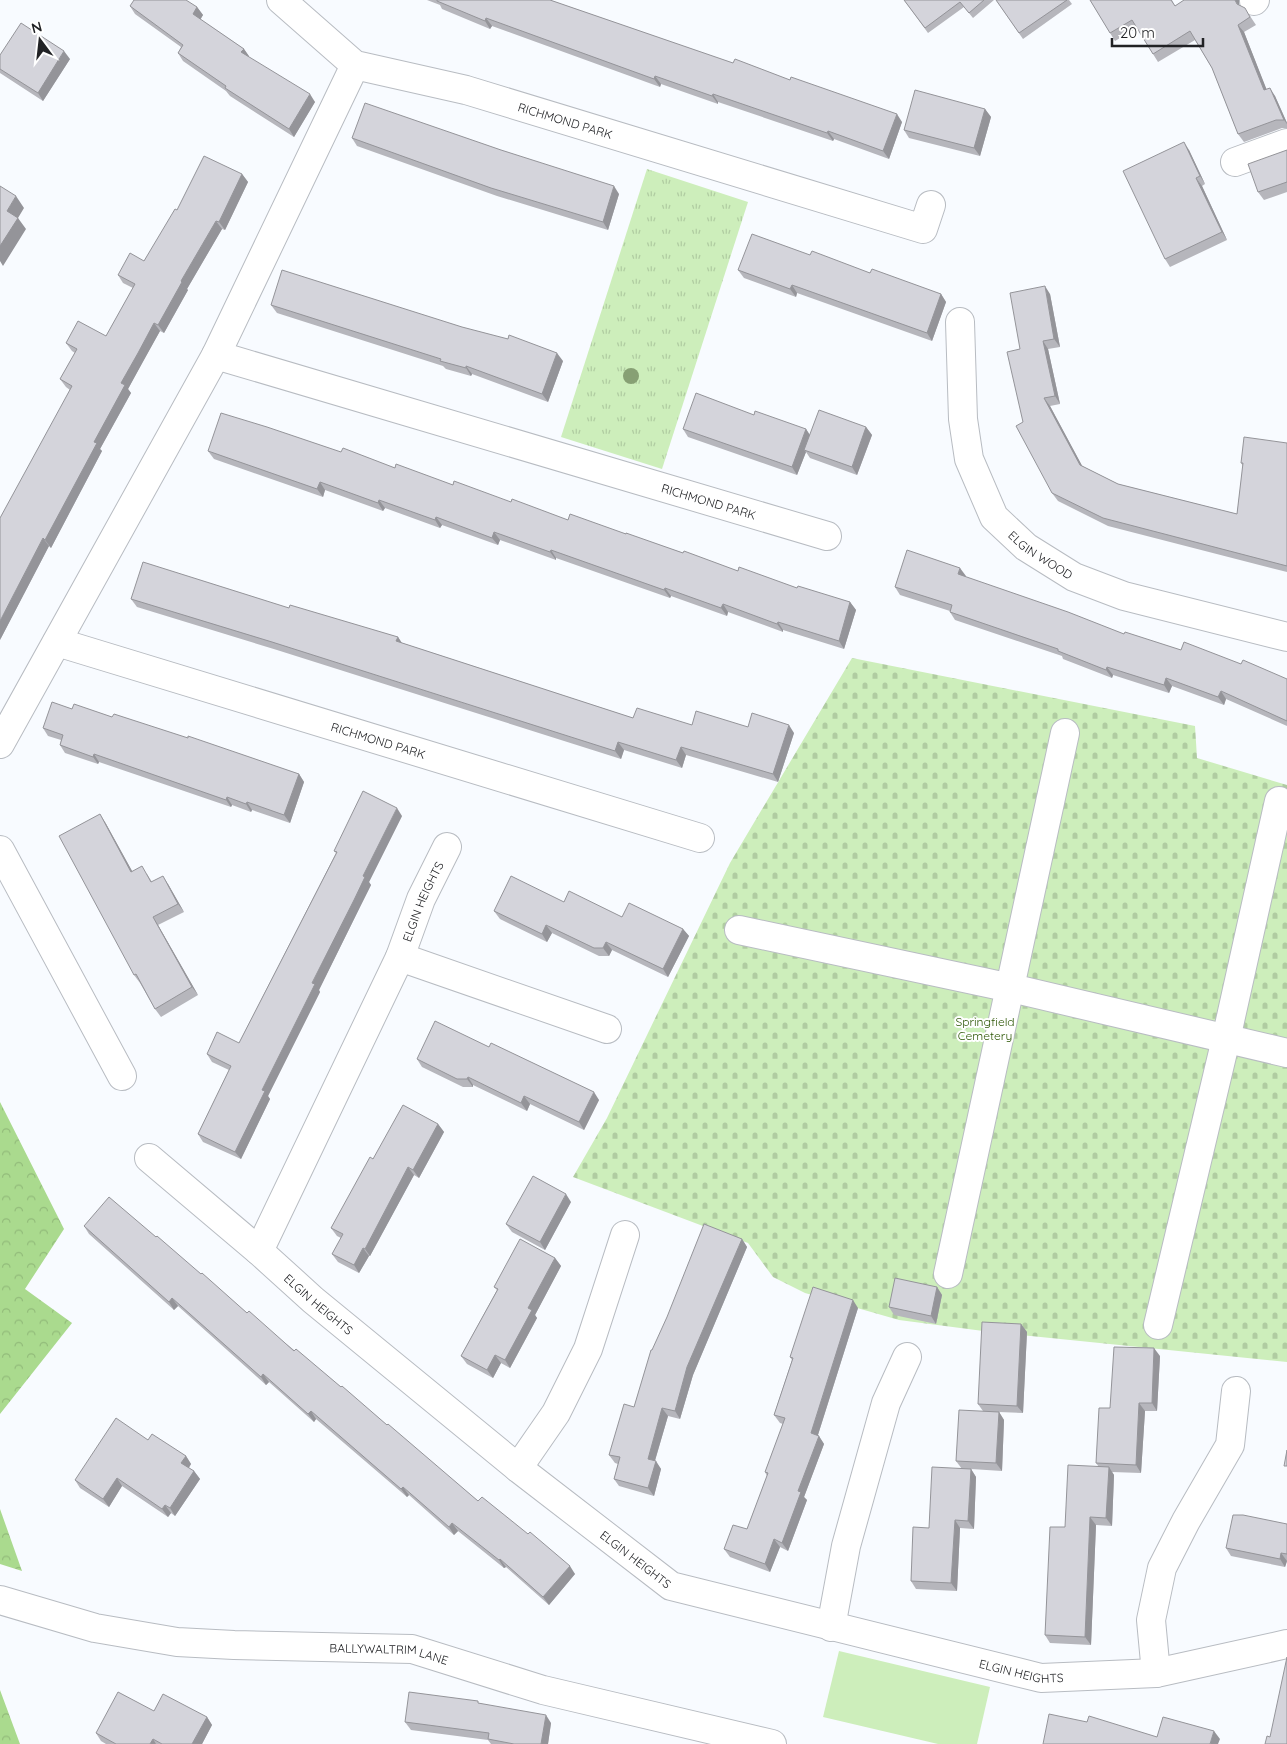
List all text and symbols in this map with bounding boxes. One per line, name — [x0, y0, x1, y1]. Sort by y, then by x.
north arrow — [15, 15, 65, 65]
scale bar — [1112, 15, 1203, 47]
text: N — [29, 17, 44, 37]
text: 20 m — [1120, 23, 1155, 42]
street label: RICHMOND PARK — [516, 99, 614, 142]
street label: RICHMOND PARK — [660, 480, 758, 522]
street label: ELGIN WOOD — [1006, 527, 1076, 582]
street label: RICHMOND PARK — [329, 719, 427, 761]
street label: ELGIN HEIGHTS — [399, 859, 446, 944]
park label: Springfield Cemetery — [955, 1014, 1015, 1043]
street label: ELGIN HEIGHTS — [281, 1270, 357, 1338]
street label: ELGIN HEIGHTS — [597, 1527, 675, 1591]
street label: BALLYWALTRIM LANE — [329, 1640, 451, 1668]
street label: ELGIN HEIGHTS — [978, 1655, 1064, 1685]

